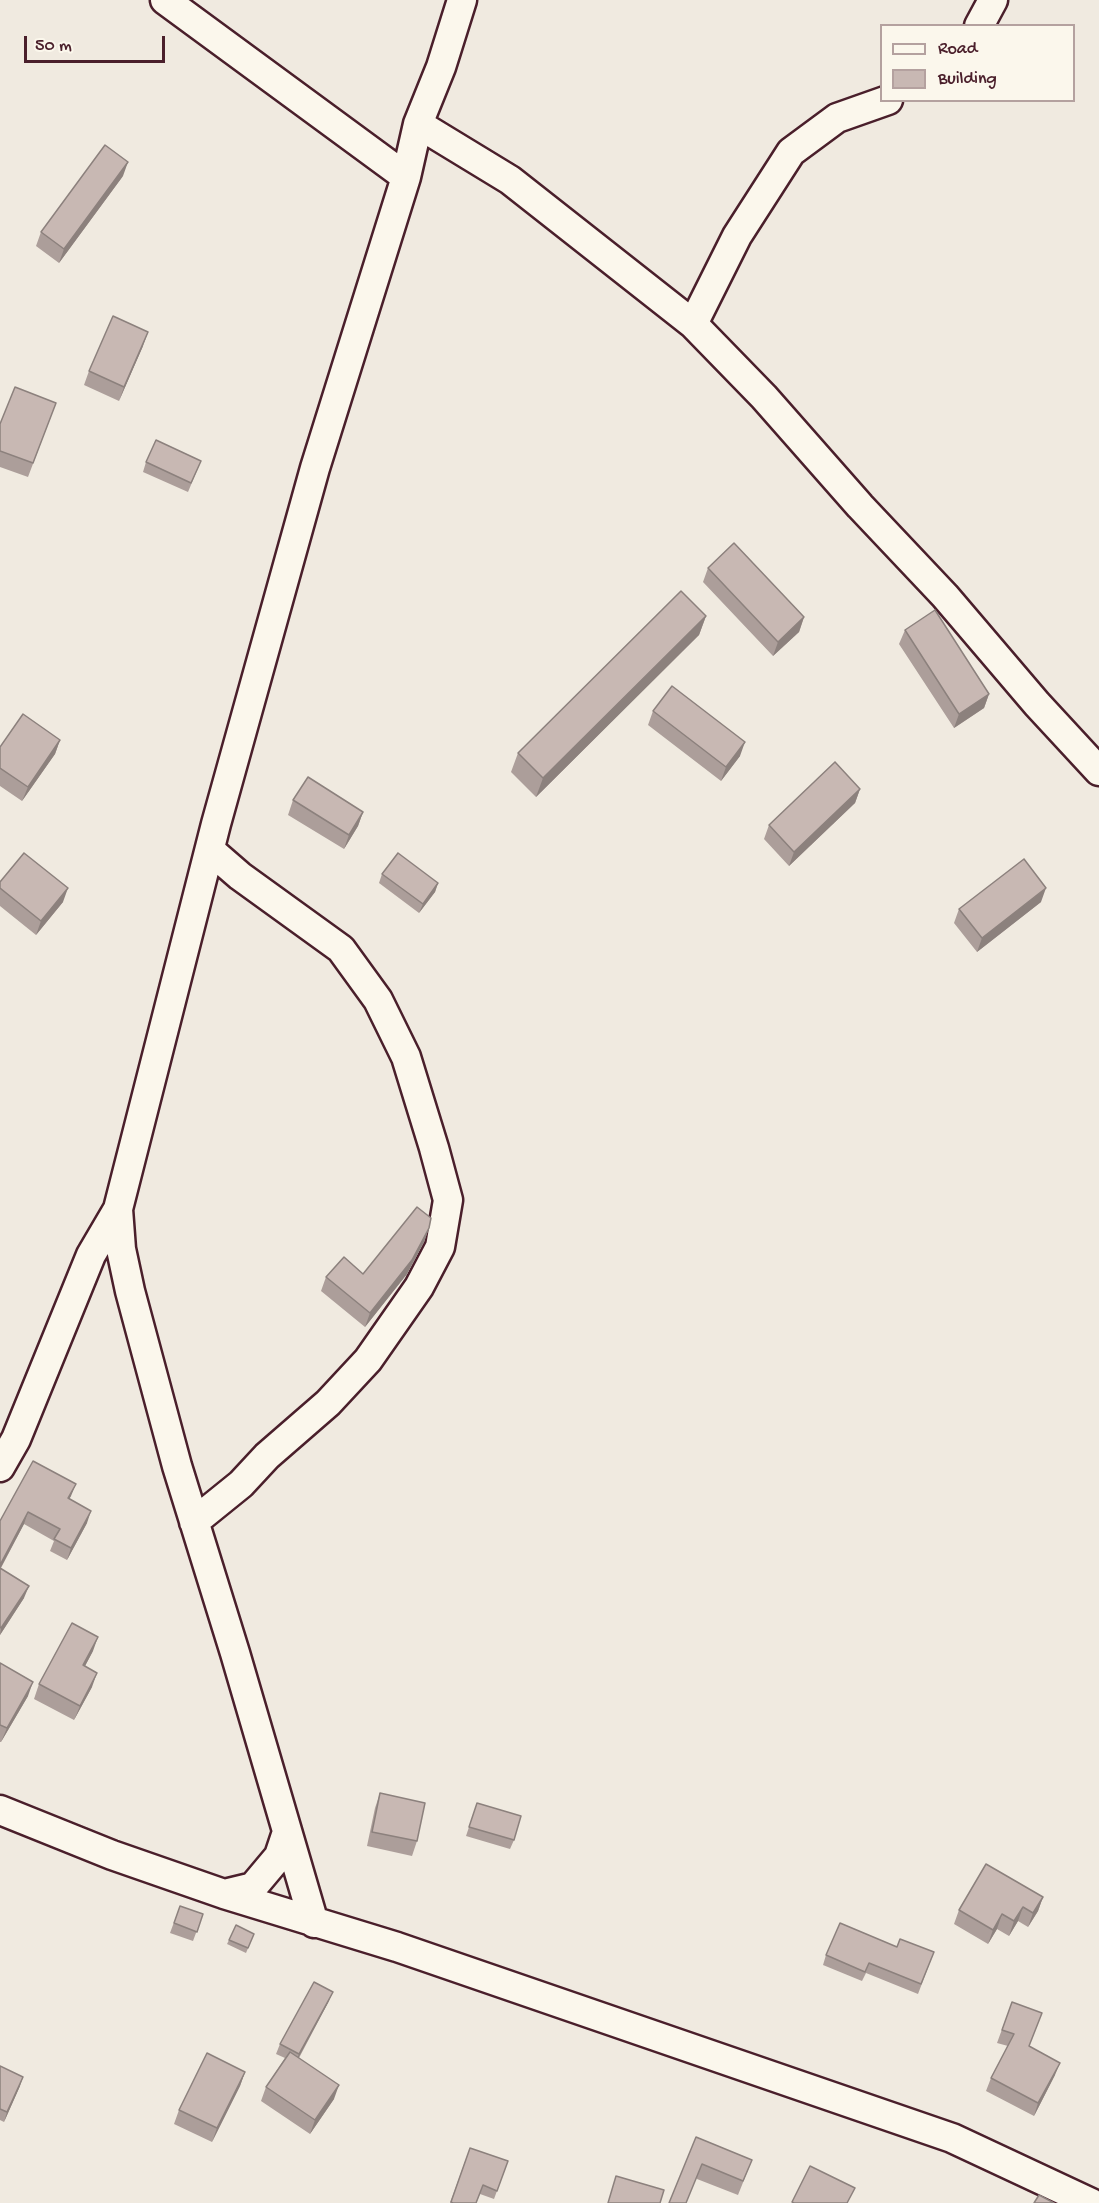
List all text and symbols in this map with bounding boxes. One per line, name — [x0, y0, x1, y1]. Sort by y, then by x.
scale bar — [27, 24, 168, 62]
legend — [880, 24, 1075, 102]
text: 50 m — [35, 36, 72, 57]
text: Road — [938, 39, 977, 60]
text: Building — [938, 69, 997, 90]

